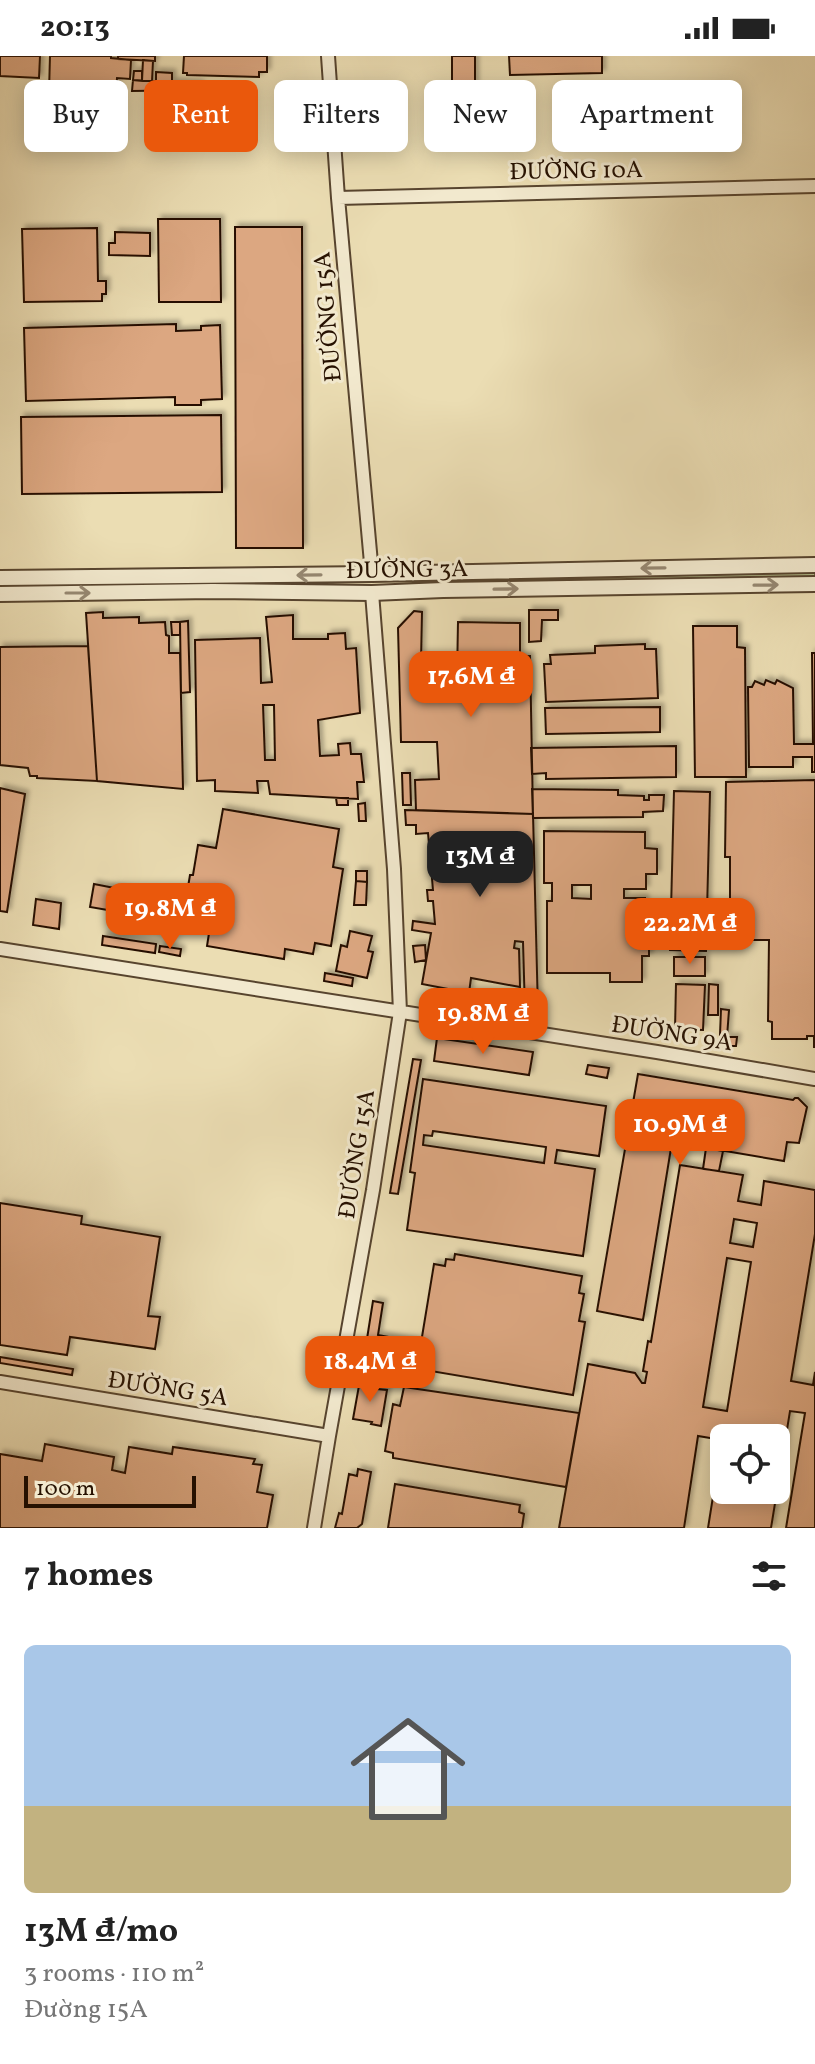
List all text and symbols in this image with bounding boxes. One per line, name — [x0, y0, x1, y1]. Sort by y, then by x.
text: 20:13 — [40, 7, 110, 49]
chip: Buy — [24, 80, 128, 152]
chip: Rent — [144, 80, 258, 152]
chip: Filters — [274, 80, 408, 152]
chip: New — [424, 80, 536, 152]
chip: Apartment — [552, 80, 742, 152]
street label: ĐƯỜNG 10A — [509, 154, 643, 190]
street label: ĐƯỜNG 15A — [306, 250, 352, 383]
street label: ĐƯỜNG 3A — [346, 553, 468, 589]
one-way arrow — [640, 560, 667, 576]
one-way arrow — [296, 567, 323, 583]
one-way arrow — [752, 577, 779, 592]
one-way arrow — [492, 581, 519, 596]
one-way arrow — [64, 586, 91, 601]
pin: 17.6M ₫ — [397, 651, 545, 719]
text: 17.6M ₫ — [427, 659, 515, 695]
pin: 13M ₫ — [424, 831, 536, 899]
text: 13M ₫ — [445, 839, 515, 875]
pin: 19.8M ₫ — [96, 883, 244, 951]
text: 19.8M ₫ — [124, 891, 216, 927]
pin: 22.2M ₫ — [616, 898, 764, 966]
text: 22.2M ₫ — [643, 906, 737, 942]
pin: 19.8M ₫ — [409, 988, 557, 1056]
text: 19.8M ₫ — [437, 996, 529, 1032]
street label: ĐƯỜNG 9A — [609, 1009, 735, 1061]
street label: ĐƯỜNG 15A — [331, 1087, 385, 1221]
pin: 10.9M ₫ — [606, 1099, 754, 1167]
text: 10.9M ₫ — [633, 1107, 727, 1143]
pin: 18.4M ₫ — [296, 1336, 444, 1404]
text: 18.4M ₫ — [323, 1344, 417, 1380]
street label: ĐƯỜNG 5A — [105, 1364, 230, 1416]
map controls — [710, 1424, 790, 1504]
button: locate — [710, 1424, 790, 1504]
scale bar — [24, 1472, 196, 1508]
text: 100 m — [36, 1474, 95, 1505]
text: 7 homes — [24, 1553, 153, 1600]
icon: filters — [747, 1554, 791, 1598]
icon: home — [336, 1697, 480, 1841]
text: 13M ₫/mo — [24, 1909, 178, 1956]
text: 3 rooms · 110 m² — [24, 1956, 204, 1992]
text: Đường 15A — [24, 1992, 148, 2028]

